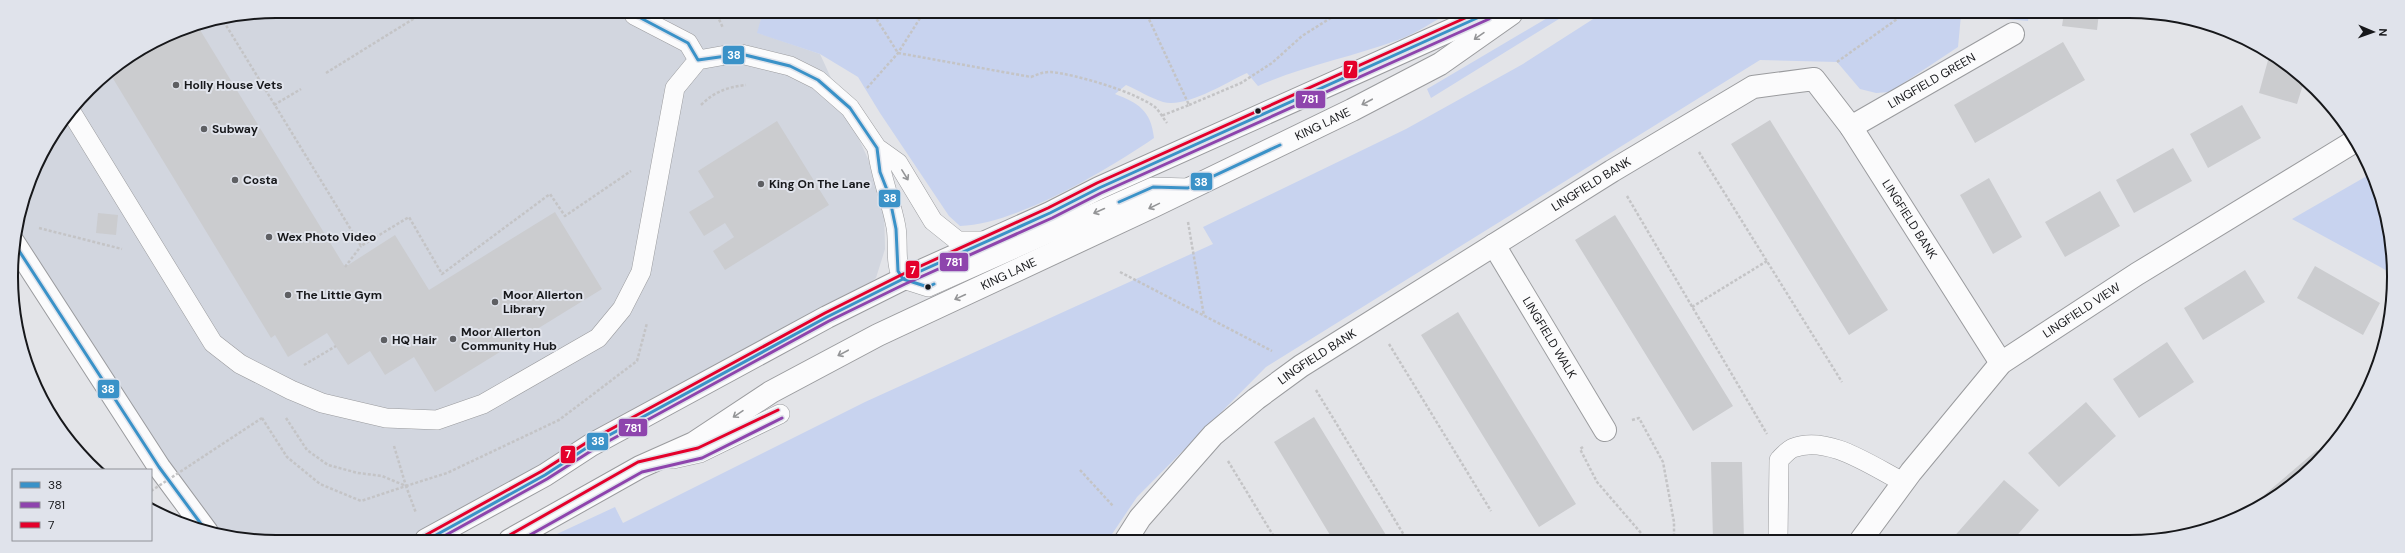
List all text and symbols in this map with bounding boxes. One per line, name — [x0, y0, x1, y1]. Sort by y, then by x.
north arrow — [2353, 12, 2393, 52]
text: N — [2376, 28, 2390, 37]
one-way arrow — [1474, 32, 1485, 40]
line badge: 38 — [722, 45, 745, 65]
text: 38 — [727, 48, 741, 62]
street label: LINGFIELD GREEN — [1885, 49, 1978, 112]
line badge: 7 — [1343, 60, 1358, 79]
text: 7 — [1347, 62, 1353, 76]
place label: Holly House Vets — [184, 77, 283, 93]
marker: Holly House Vets — [171, 80, 181, 90]
line badge: 781 — [1295, 90, 1326, 109]
text: 781 — [1302, 92, 1318, 106]
one-way arrow — [1361, 99, 1373, 106]
street label: KING LANE — [1292, 104, 1353, 144]
unlabelled marker — [1253, 106, 1263, 116]
place label: Subway — [212, 121, 259, 137]
marker: Subway — [199, 124, 209, 134]
street label: LINGFIELD BANK — [1548, 153, 1634, 215]
one-way arrow — [901, 169, 909, 180]
place label: Costa — [243, 172, 278, 188]
line badge: 38 — [1190, 172, 1213, 191]
marker: Costa — [230, 175, 240, 185]
text: 38 — [1194, 175, 1208, 189]
place label: King On The Lane — [769, 176, 870, 192]
street label: LINGFIELD BANK — [1878, 177, 1941, 262]
marker: King On The Lane — [756, 179, 766, 189]
line badge: 38 — [878, 189, 901, 208]
text: 38 — [883, 191, 897, 205]
one-way arrow — [1148, 203, 1160, 210]
one-way arrow — [1093, 208, 1105, 215]
place label: Wex Photo Video — [277, 229, 376, 245]
marker: Wex Photo Video — [264, 232, 274, 242]
line badge: 781 — [939, 252, 969, 272]
street label: KING LANE — [978, 254, 1039, 294]
text: 781 — [946, 255, 962, 269]
line badge: 7 — [905, 260, 920, 279]
text: 7 — [910, 263, 916, 277]
street label: LINGFIELD VIEW — [2040, 279, 2124, 342]
unlabelled marker — [923, 282, 933, 292]
place label: The Little Gym — [296, 287, 382, 303]
place label: Moor Allerton Library — [503, 287, 583, 317]
marker: The Little Gym — [283, 290, 293, 300]
one-way arrow — [954, 293, 966, 301]
street label: LINGFIELD WALK — [1519, 294, 1580, 381]
marker: Moor Allerton Library — [490, 297, 500, 307]
place label: Moor Allerton Community Hub — [461, 324, 557, 354]
street label: LINGFIELD BANK — [1275, 325, 1359, 388]
place label: HQ Hair — [392, 332, 437, 348]
marker: Moor Allerton Community Hub — [448, 334, 458, 344]
marker: HQ Hair — [379, 335, 389, 345]
one-way arrow — [837, 350, 849, 358]
line badge: 38 — [97, 379, 120, 399]
text: 38 — [101, 382, 115, 396]
one-way arrow — [733, 410, 744, 418]
line badge: 781 — [618, 418, 648, 437]
text: 781 — [625, 421, 641, 435]
line badge: 38 — [586, 432, 609, 451]
text: 38 — [591, 434, 605, 448]
line badge: 7 — [560, 445, 576, 464]
text: 7 — [565, 447, 571, 461]
legend — [12, 469, 152, 541]
text: 38 — [48, 477, 62, 493]
text: 781 — [48, 497, 65, 513]
text: 7 — [48, 517, 54, 533]

